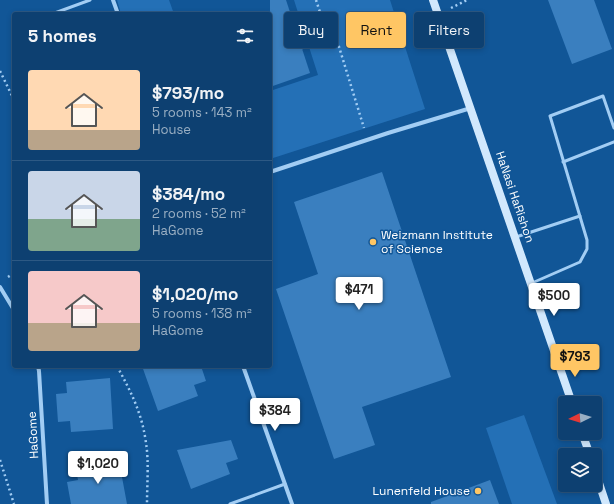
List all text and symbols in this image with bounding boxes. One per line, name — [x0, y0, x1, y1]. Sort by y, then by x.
chip: Buy — [284, 12, 338, 48]
chip: Rent — [346, 12, 406, 48]
chip: Filters — [414, 12, 484, 48]
text: 5 homes — [28, 25, 97, 47]
icon: filters — [234, 25, 256, 47]
text: $793/mo — [152, 82, 224, 104]
icon: home — [60, 86, 108, 134]
text: 5 rooms · 143 m² — [152, 104, 252, 121]
text: House — [152, 121, 191, 138]
street label: HaNasi HaRishon — [492, 149, 538, 245]
text: $384/mo — [152, 183, 225, 205]
icon: home — [60, 187, 108, 235]
text: 2 rooms · 52 m² — [152, 205, 246, 222]
text: HaGome — [152, 222, 204, 239]
place label: Weizmann Institute of Science — [381, 227, 493, 257]
marker: Weizmann Institute of Science — [368, 237, 378, 247]
pin: $471 — [335, 277, 383, 311]
text: $471 — [345, 281, 373, 298]
text: $1,020/mo — [152, 283, 238, 305]
pin: $500 — [530, 283, 578, 317]
icon: home — [60, 287, 108, 335]
text: $500 — [538, 287, 570, 304]
text: 5 rooms · 138 m² — [152, 305, 252, 322]
text: HaGome — [152, 322, 204, 339]
pin: $793 — [551, 344, 599, 378]
text: $793 — [559, 348, 591, 365]
north arrow — [558, 396, 602, 440]
map controls — [558, 396, 602, 492]
pin: $384 — [251, 398, 299, 432]
text: $384 — [259, 402, 291, 419]
street label: HaGome — [24, 411, 42, 459]
button: layers — [558, 448, 602, 492]
pin: $1,020 — [65, 451, 131, 485]
text: $1,020 — [77, 455, 119, 472]
place label: Lunenfeld House — [373, 483, 470, 499]
marker: Lunenfeld House — [473, 486, 483, 496]

